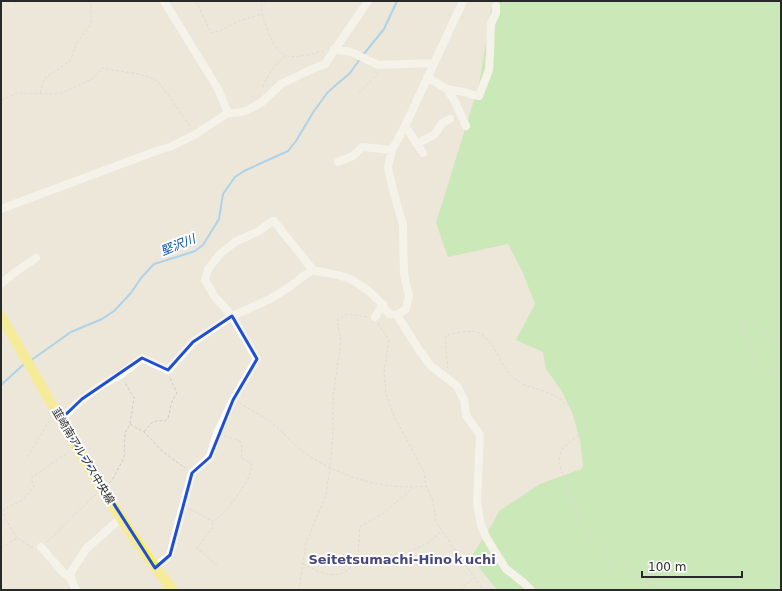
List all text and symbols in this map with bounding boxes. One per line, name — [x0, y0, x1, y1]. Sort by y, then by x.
water label: 堅沢川 — [159, 231, 199, 258]
street label: 韮崎南アルプス中央線 — [49, 406, 117, 506]
district label: Seitetsumachi-Hinoｋuchi — [308, 552, 496, 567]
scale bar — [642, 553, 742, 579]
text: 100 m — [648, 560, 686, 574]

